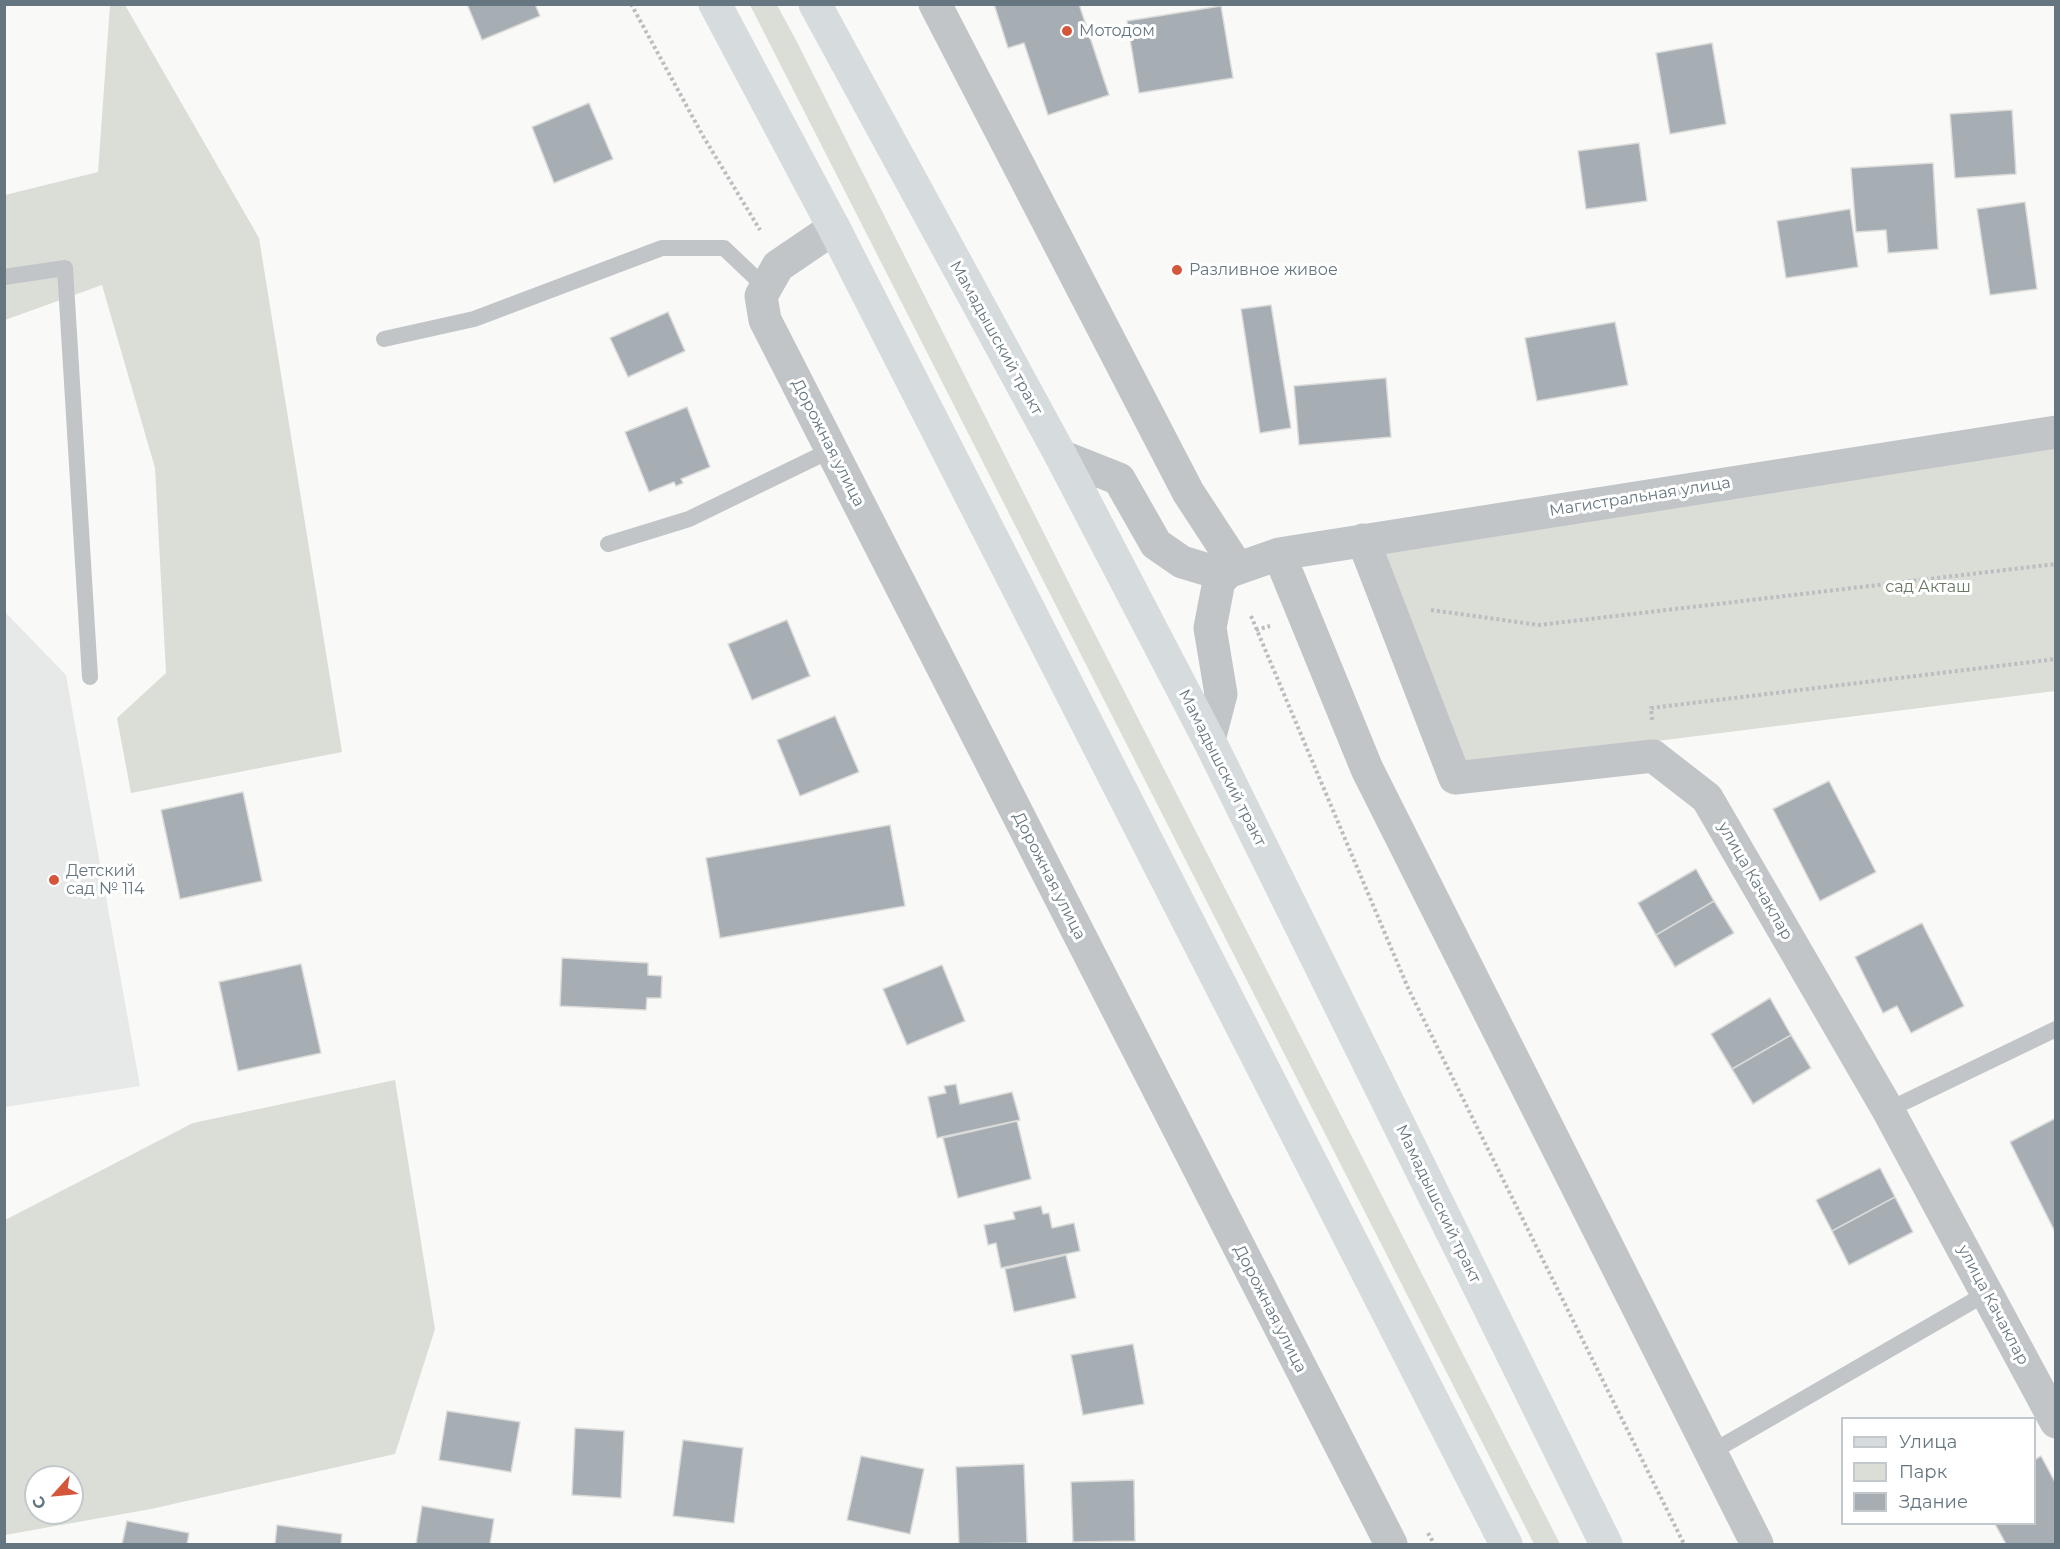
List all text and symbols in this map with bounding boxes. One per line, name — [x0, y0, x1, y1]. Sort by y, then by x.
place label: Мотодом — [1079, 21, 1155, 41]
marker: Мотодом — [1060, 24, 1074, 38]
street label: Мамадышский тракт — [946, 257, 1046, 419]
place label: Разливное живое — [1189, 260, 1338, 280]
marker: Разливное живое — [1170, 263, 1184, 277]
street label: Дорожная улица — [788, 376, 868, 510]
street label: Магистральная улица — [1548, 473, 1732, 521]
park label: сад Акташ — [1885, 577, 1971, 597]
street label: Мамадышский тракт — [1174, 686, 1270, 850]
street label: Дорожная улица — [1009, 809, 1089, 943]
street label: улица Качаклар — [1713, 819, 1797, 943]
place label: Детский сад № 114 — [66, 861, 144, 899]
marker: Детский сад № 114 — [47, 873, 61, 887]
street label: Мамадышский тракт — [1391, 1122, 1485, 1286]
street label: Дорожная улица — [1230, 1242, 1310, 1376]
street label: улица Качаклар — [1953, 1242, 2033, 1368]
legend — [1841, 1417, 2036, 1525]
text: Улица — [1899, 1431, 1957, 1453]
text: Парк — [1899, 1461, 1947, 1483]
north arrow — [24, 1465, 84, 1525]
text: Здание — [1899, 1491, 1968, 1513]
text: С — [28, 1493, 50, 1512]

